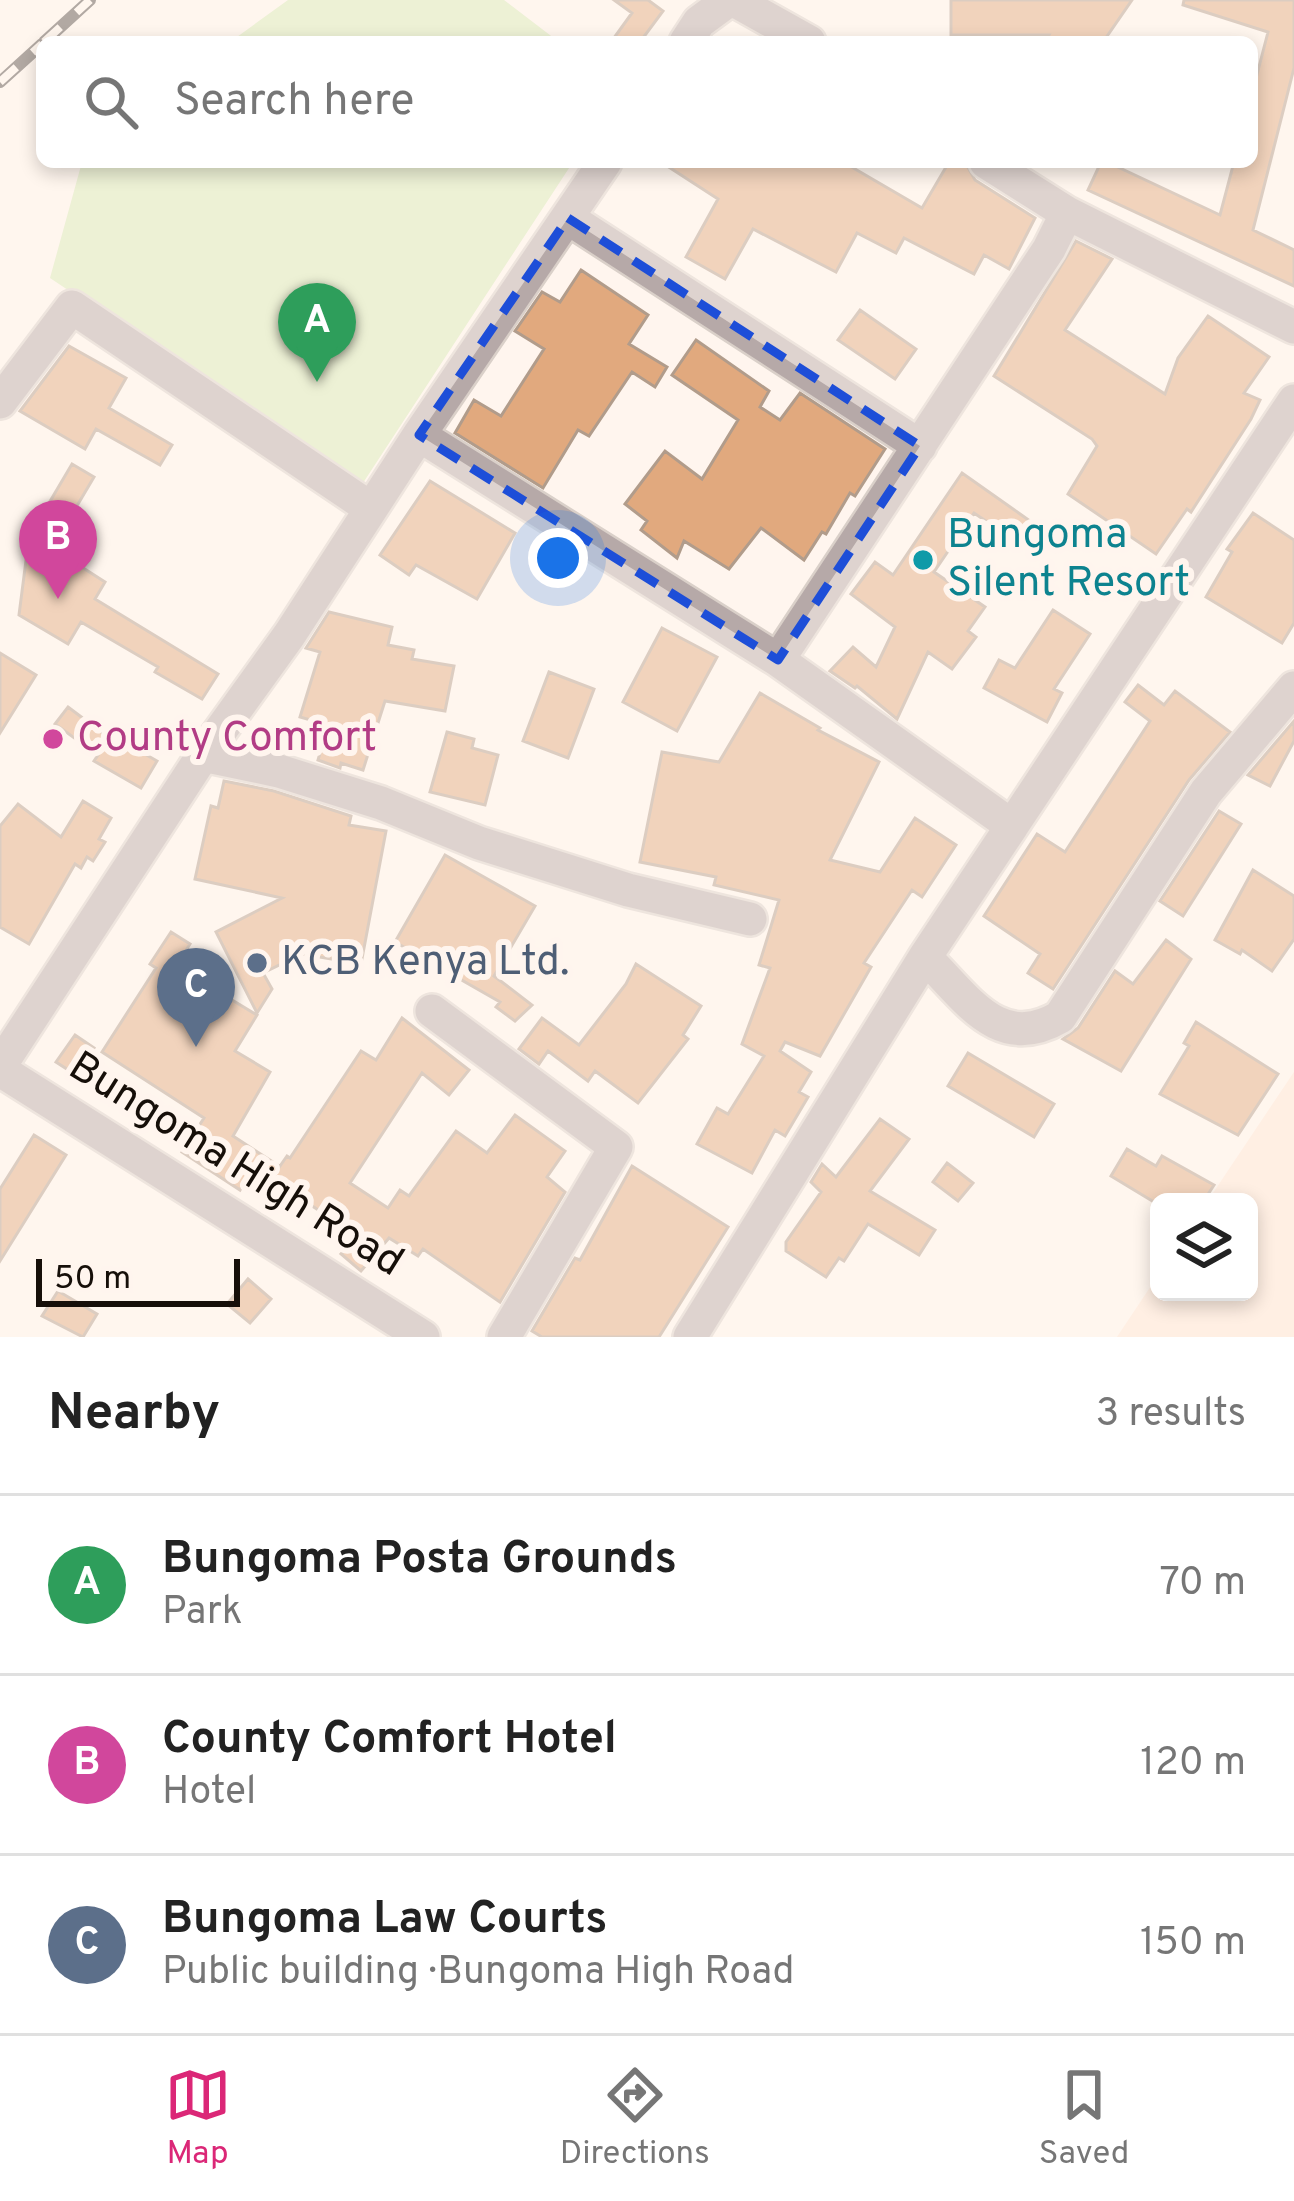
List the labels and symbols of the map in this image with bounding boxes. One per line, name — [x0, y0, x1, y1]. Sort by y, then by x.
pin: A — [278, 283, 356, 382]
pin: B — [19, 500, 97, 599]
place label: Bungoma Silent Resort — [947, 510, 1190, 611]
your location — [528, 528, 588, 588]
marker: Bungoma Silent Resort — [910, 547, 936, 573]
place label: County Comfort — [77, 713, 377, 766]
marker: County Comfort — [40, 726, 66, 752]
place label: KCB Kenya Ltd. — [281, 937, 569, 990]
pin: C — [157, 948, 235, 1047]
marker: KCB Kenya Ltd. — [244, 950, 270, 976]
street label: Bungoma High Road — [58, 1042, 412, 1290]
scale bar — [36, 1253, 240, 1306]

